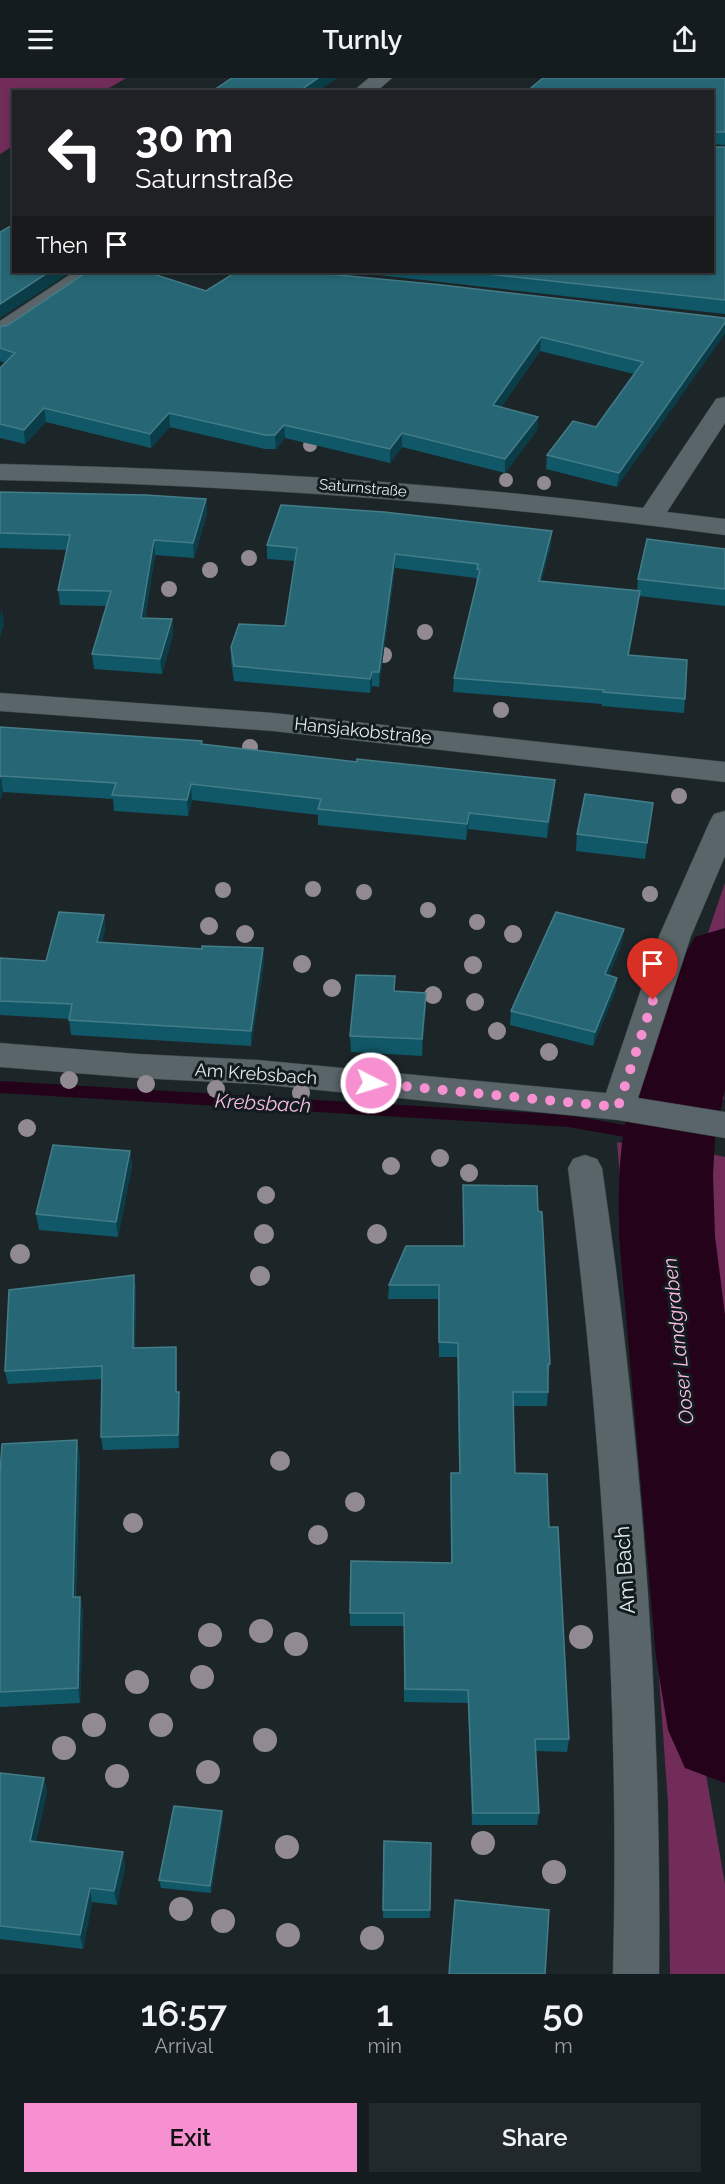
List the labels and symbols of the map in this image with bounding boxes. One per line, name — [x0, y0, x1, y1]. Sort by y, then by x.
street label: Saturnstraße — [318, 475, 408, 501]
street label: Hansjakobstraße — [293, 713, 433, 748]
pin — [627, 938, 678, 1000]
position arrow — [339, 1051, 403, 1115]
street label: Am Krebsbach — [194, 1059, 318, 1088]
water label: Krebsbach — [214, 1088, 312, 1118]
water label: Ooser Landgraben — [657, 1257, 699, 1425]
street label: Am Bach — [609, 1525, 640, 1615]

